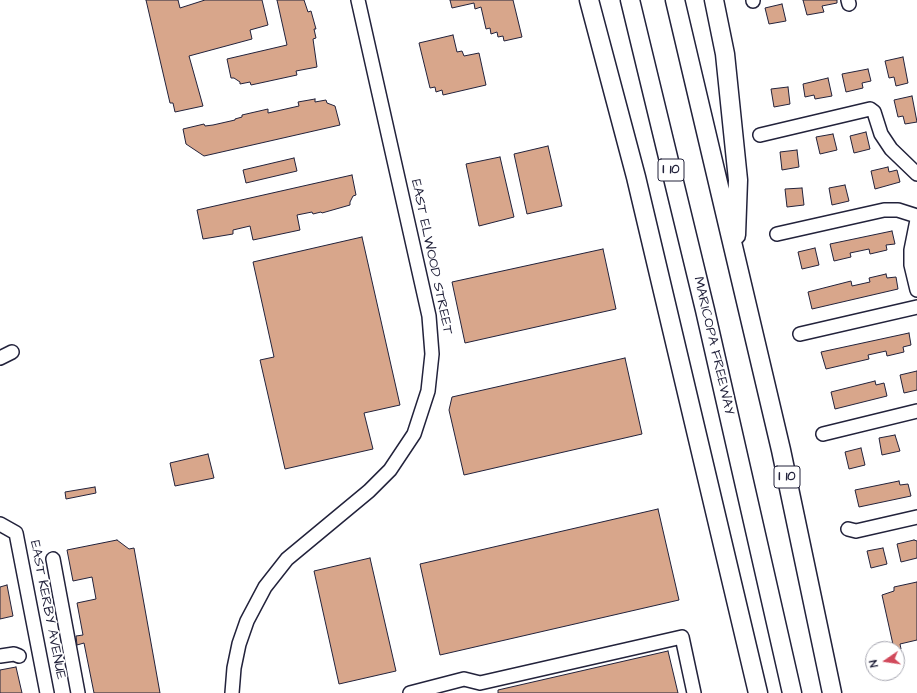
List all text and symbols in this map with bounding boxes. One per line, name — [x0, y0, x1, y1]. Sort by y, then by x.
road number: I 10 — [658, 159, 684, 181]
street label: EAST ELWOOD STREET — [406, 178, 456, 336]
street label: MARICOPA FREEWAY — [689, 275, 737, 417]
road number: I 10 — [774, 466, 800, 488]
street label: EAST KERBY AVENUE — [25, 539, 69, 681]
north arrow — [865, 641, 905, 681]
text: N — [866, 659, 882, 669]

